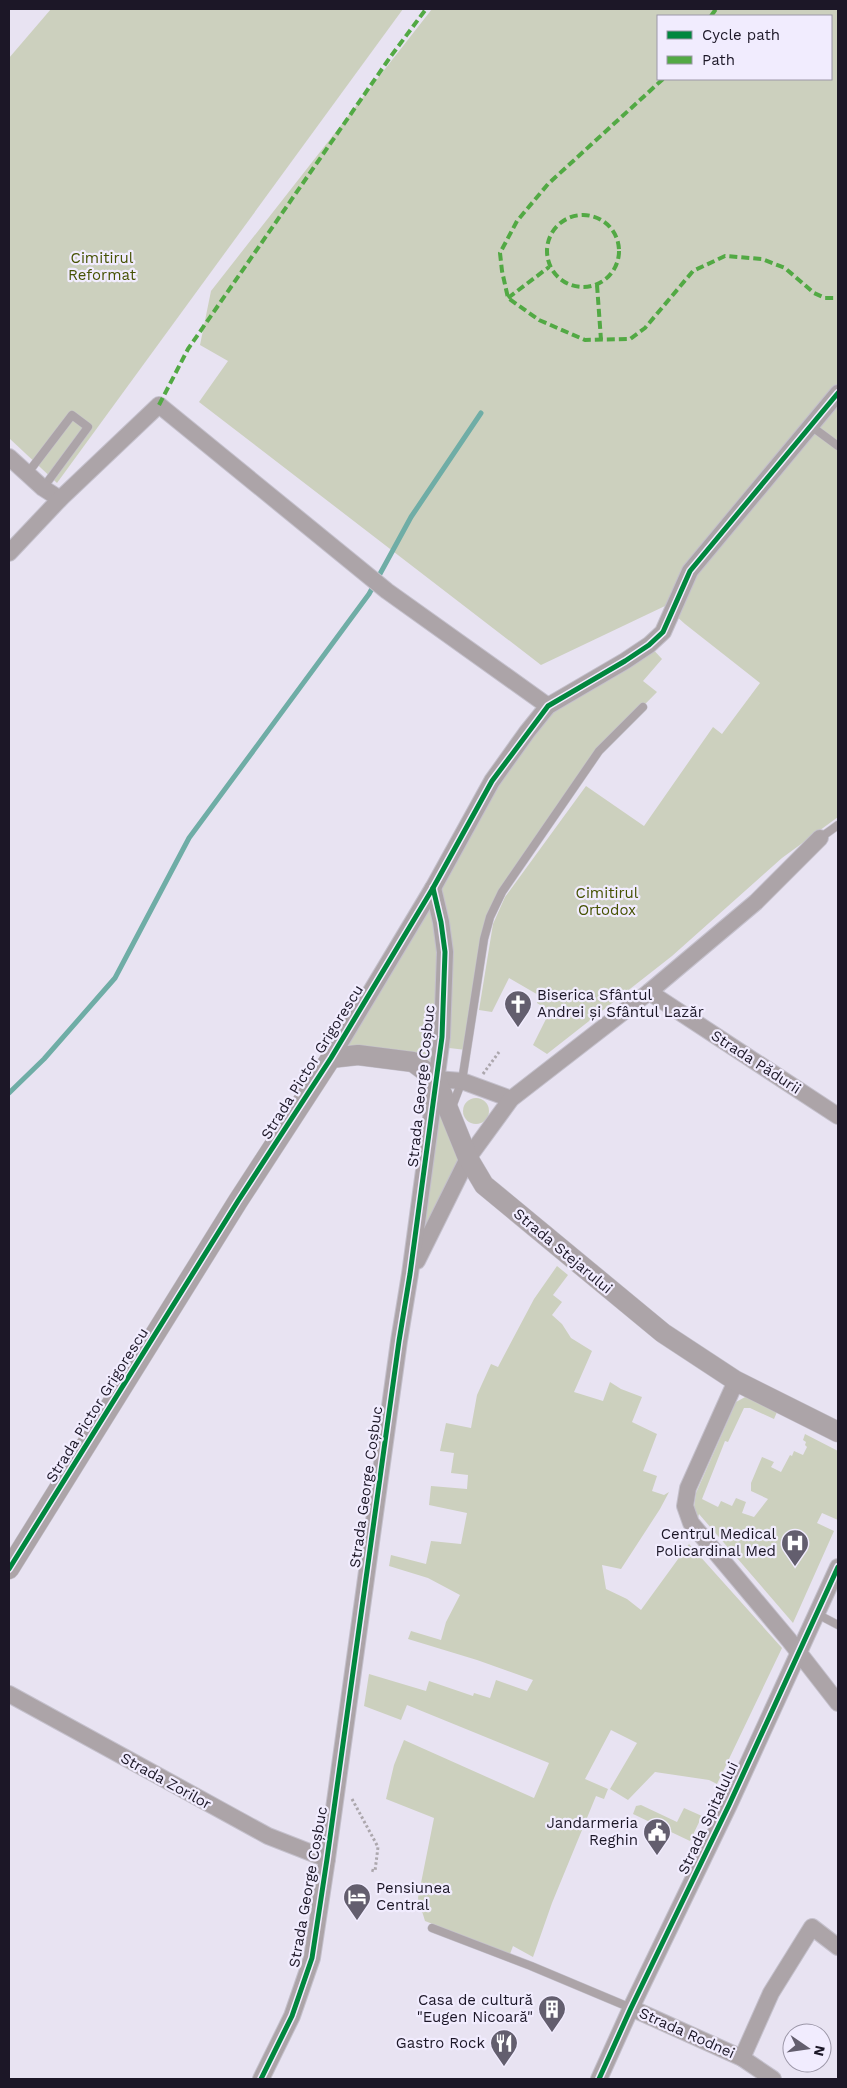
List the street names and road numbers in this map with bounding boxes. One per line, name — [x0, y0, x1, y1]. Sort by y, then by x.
street label: Strada Pictor Grigorescu — [257, 981, 367, 1143]
street label: Strada George Coșbuc — [404, 1004, 438, 1168]
street label: Strada Pădurii — [708, 1026, 804, 1098]
street label: Strada Stejarului — [510, 1205, 616, 1297]
street label: Strada Pictor Grigorescu — [42, 1324, 152, 1486]
street label: Strada George Coșbuc — [346, 1405, 386, 1569]
street label: Strada Zorilor — [118, 1749, 214, 1813]
street label: Strada Spitalului — [674, 1759, 742, 1877]
street label: Strada George Coșbuc — [285, 1805, 331, 1969]
street label: Strada Rodnei — [636, 2004, 738, 2062]

